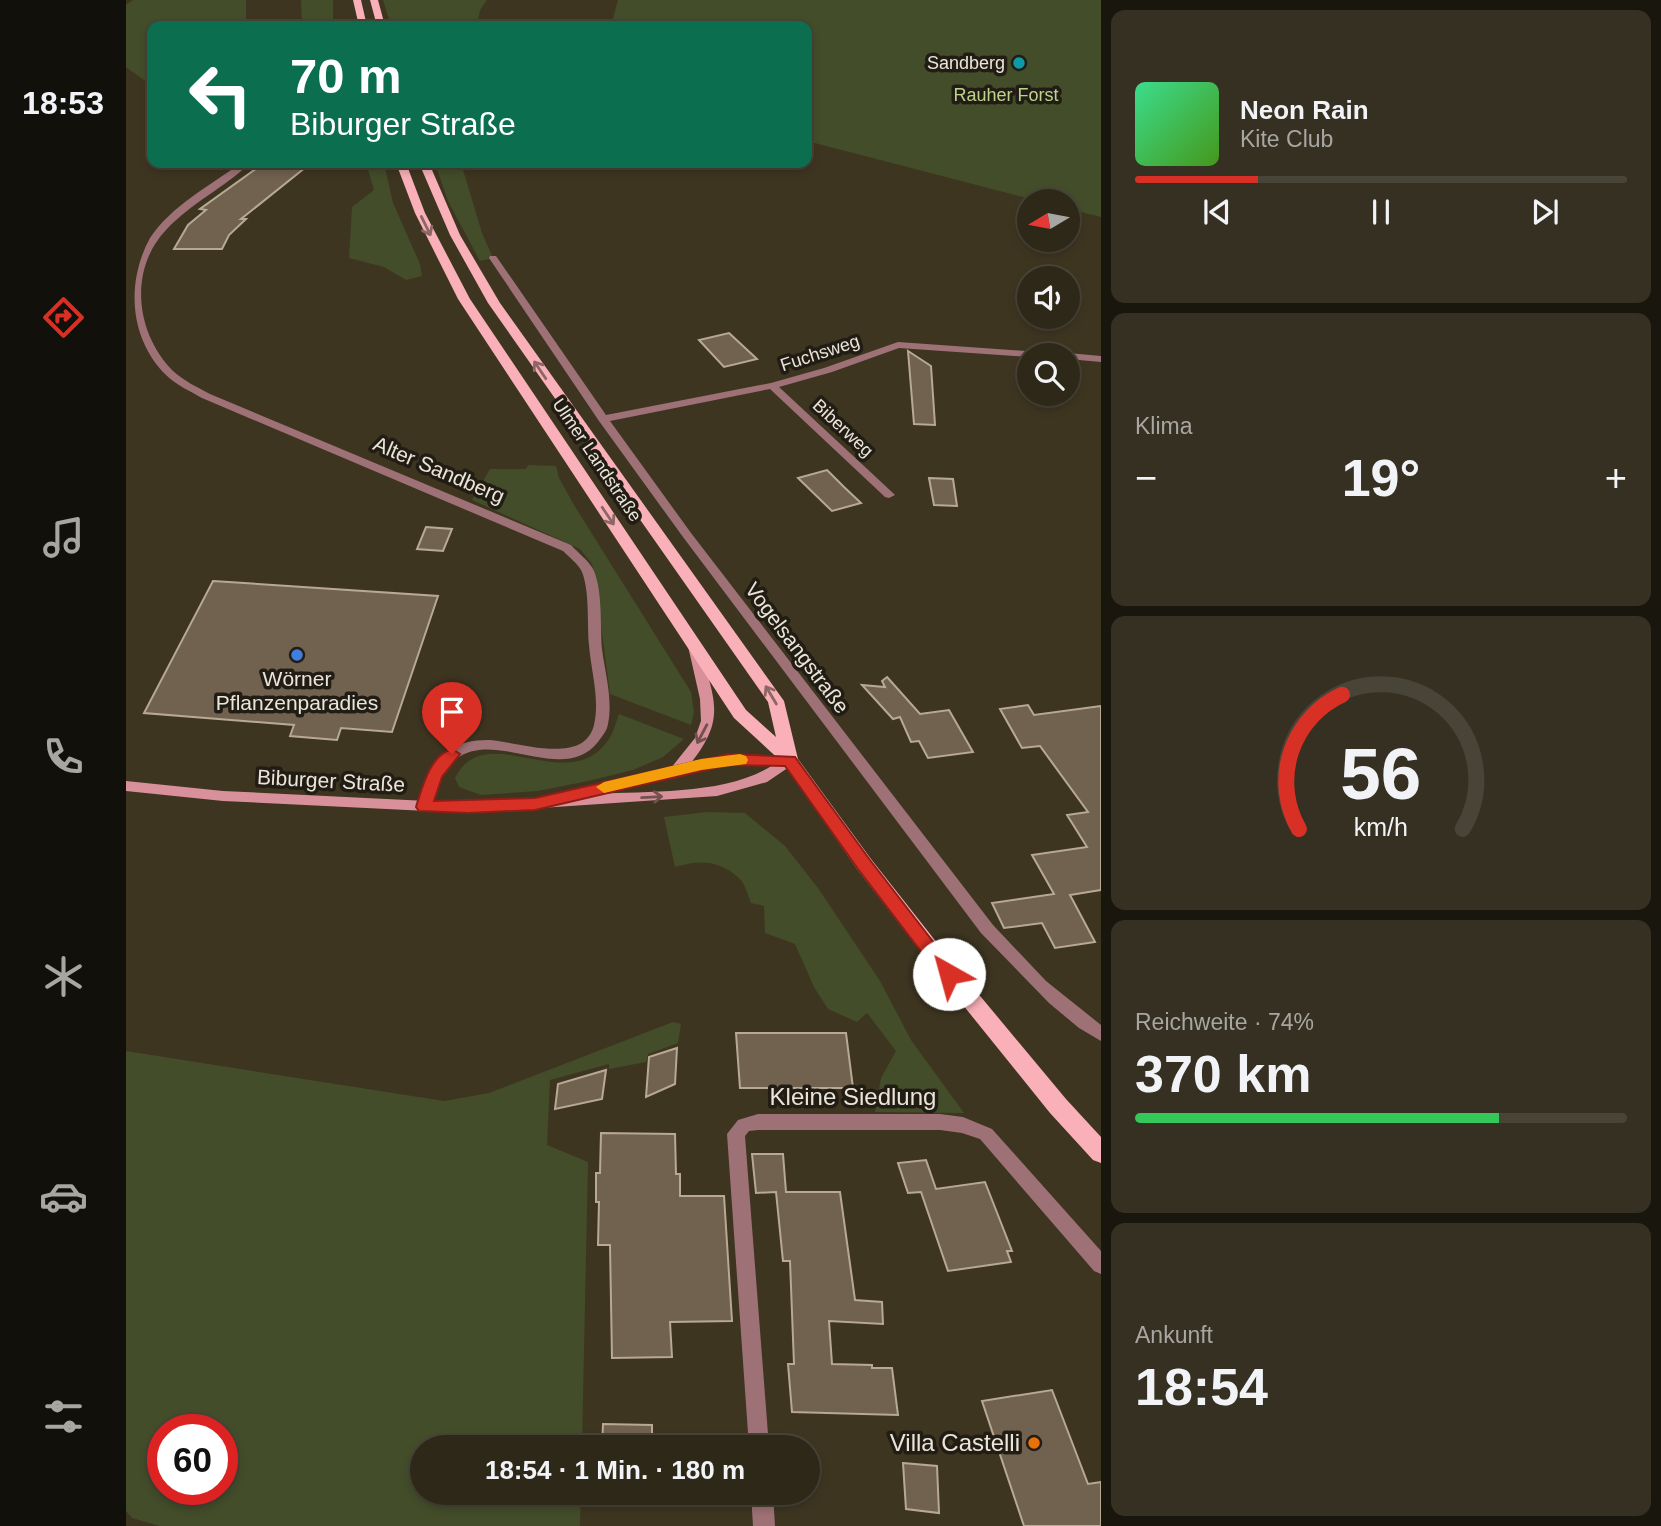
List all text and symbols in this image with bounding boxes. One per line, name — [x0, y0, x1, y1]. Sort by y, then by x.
icon: left — [175, 49, 266, 140]
text: 70 m — [290, 49, 402, 103]
place label: Sandberg — [927, 53, 1005, 73]
marker: Sandberg — [1011, 55, 1027, 71]
text: 18:53 — [22, 85, 104, 121]
park label: Rauher Forst — [953, 85, 1059, 105]
text: Neon Rain — [1240, 95, 1369, 125]
text: Biburger Straße — [290, 106, 516, 142]
text: Kite Club — [1240, 126, 1333, 152]
north arrow — [1017, 189, 1080, 252]
map controls — [1017, 189, 1080, 406]
icon: previous — [1198, 193, 1236, 231]
icon: pause — [1362, 193, 1400, 231]
icon: next — [1526, 193, 1564, 231]
one-way arrow — [419, 215, 433, 236]
button: sound — [1017, 266, 1080, 329]
icon: directions — [39, 293, 88, 342]
street label: Fuchsweg — [778, 331, 862, 375]
button: search — [1017, 343, 1080, 406]
one-way arrow — [533, 361, 547, 380]
street label: Ulmer Landstraße — [548, 395, 646, 525]
street label: Biberweg — [809, 395, 877, 461]
text: Klima — [1135, 413, 1193, 439]
street label: Alter Sandberg — [370, 432, 508, 507]
text: 19° — [1342, 449, 1420, 507]
text: − — [1135, 457, 1157, 499]
text: + — [1605, 457, 1627, 499]
one-way arrow — [601, 506, 615, 525]
icon: music — [39, 513, 88, 562]
street label: Vogelsangstraße — [741, 578, 854, 718]
marker: Wörner Pflanzenparadies — [289, 647, 305, 663]
place label: Wörner Pflanzenparadies — [216, 667, 378, 714]
pin — [422, 682, 482, 754]
one-way arrow — [763, 686, 777, 706]
icon: arrive — [433, 693, 471, 731]
one-way arrow — [695, 723, 708, 744]
icon: phone — [39, 732, 88, 781]
text: 56 — [1341, 733, 1421, 814]
street label: Biburger Straße — [256, 765, 406, 796]
one-way arrow — [640, 791, 663, 804]
text: km/h — [1354, 813, 1408, 841]
position arrow — [912, 937, 986, 1011]
icon: climate — [39, 952, 88, 1001]
text: Reichweite · 74% — [1135, 1009, 1314, 1035]
text: 370 km — [1135, 1045, 1311, 1103]
street label: Kleine Siedlung — [770, 1083, 936, 1110]
icon: car — [39, 1172, 88, 1221]
text: Ankunft — [1135, 1322, 1213, 1348]
text: 18:54 — [1135, 1358, 1268, 1416]
icon: filters — [39, 1392, 88, 1441]
speed limit sign: 60 — [147, 1414, 238, 1505]
place label: Villa Castelli — [890, 1429, 1020, 1456]
marker: Villa Castelli — [1026, 1435, 1042, 1451]
text: 18:54 · 1 Min. · 180 m — [485, 1455, 745, 1485]

